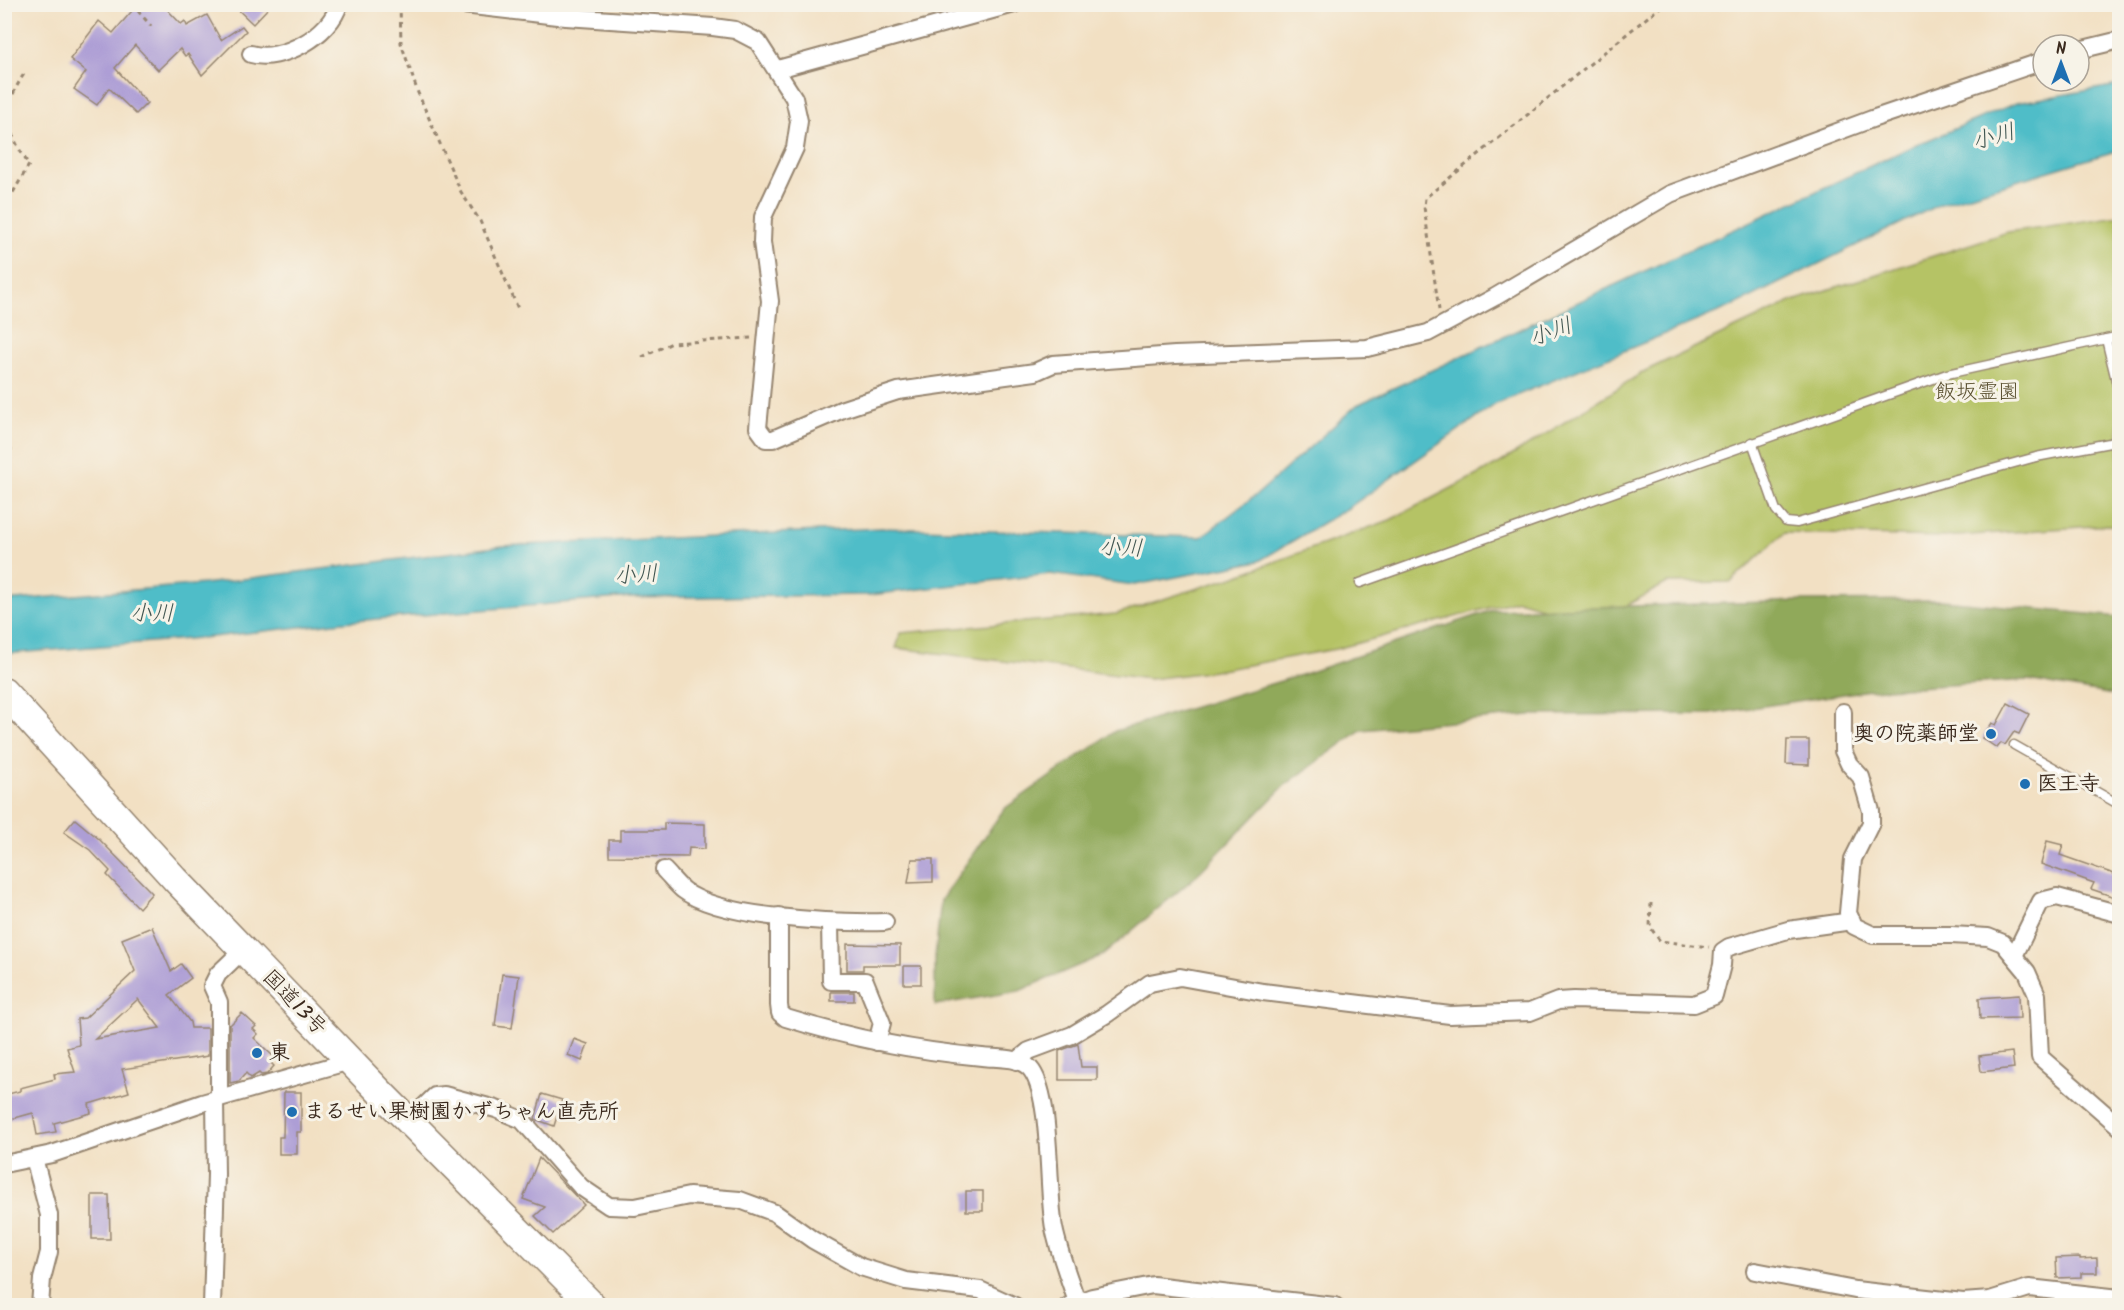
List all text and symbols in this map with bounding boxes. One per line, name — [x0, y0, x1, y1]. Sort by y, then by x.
north arrow — [2031, 33, 2091, 93]
text: N — [2056, 37, 2066, 62]
water label: 小川 — [1968, 115, 2020, 161]
water label: 小川 — [1524, 309, 1578, 357]
park label: 飯坂霊園 — [1935, 376, 2019, 409]
water label: 小川 — [1098, 531, 1144, 567]
water label: 小川 — [613, 557, 659, 595]
water label: 小川 — [130, 597, 174, 632]
place label: 奥の院薬師堂 — [1853, 718, 1979, 751]
marker: 奥の院薬師堂 — [1984, 727, 1998, 741]
place label: 医王寺 — [2037, 768, 2100, 801]
marker: 医王寺 — [2018, 777, 2032, 791]
street label: 国道13号 — [254, 962, 334, 1044]
place label: 東 — [269, 1037, 290, 1070]
marker: 東 — [250, 1046, 264, 1060]
place label: まるせい果樹園かずちゃん直売所 — [304, 1096, 619, 1129]
marker: まるせい果樹園かずちゃん直売所 — [285, 1105, 299, 1119]

